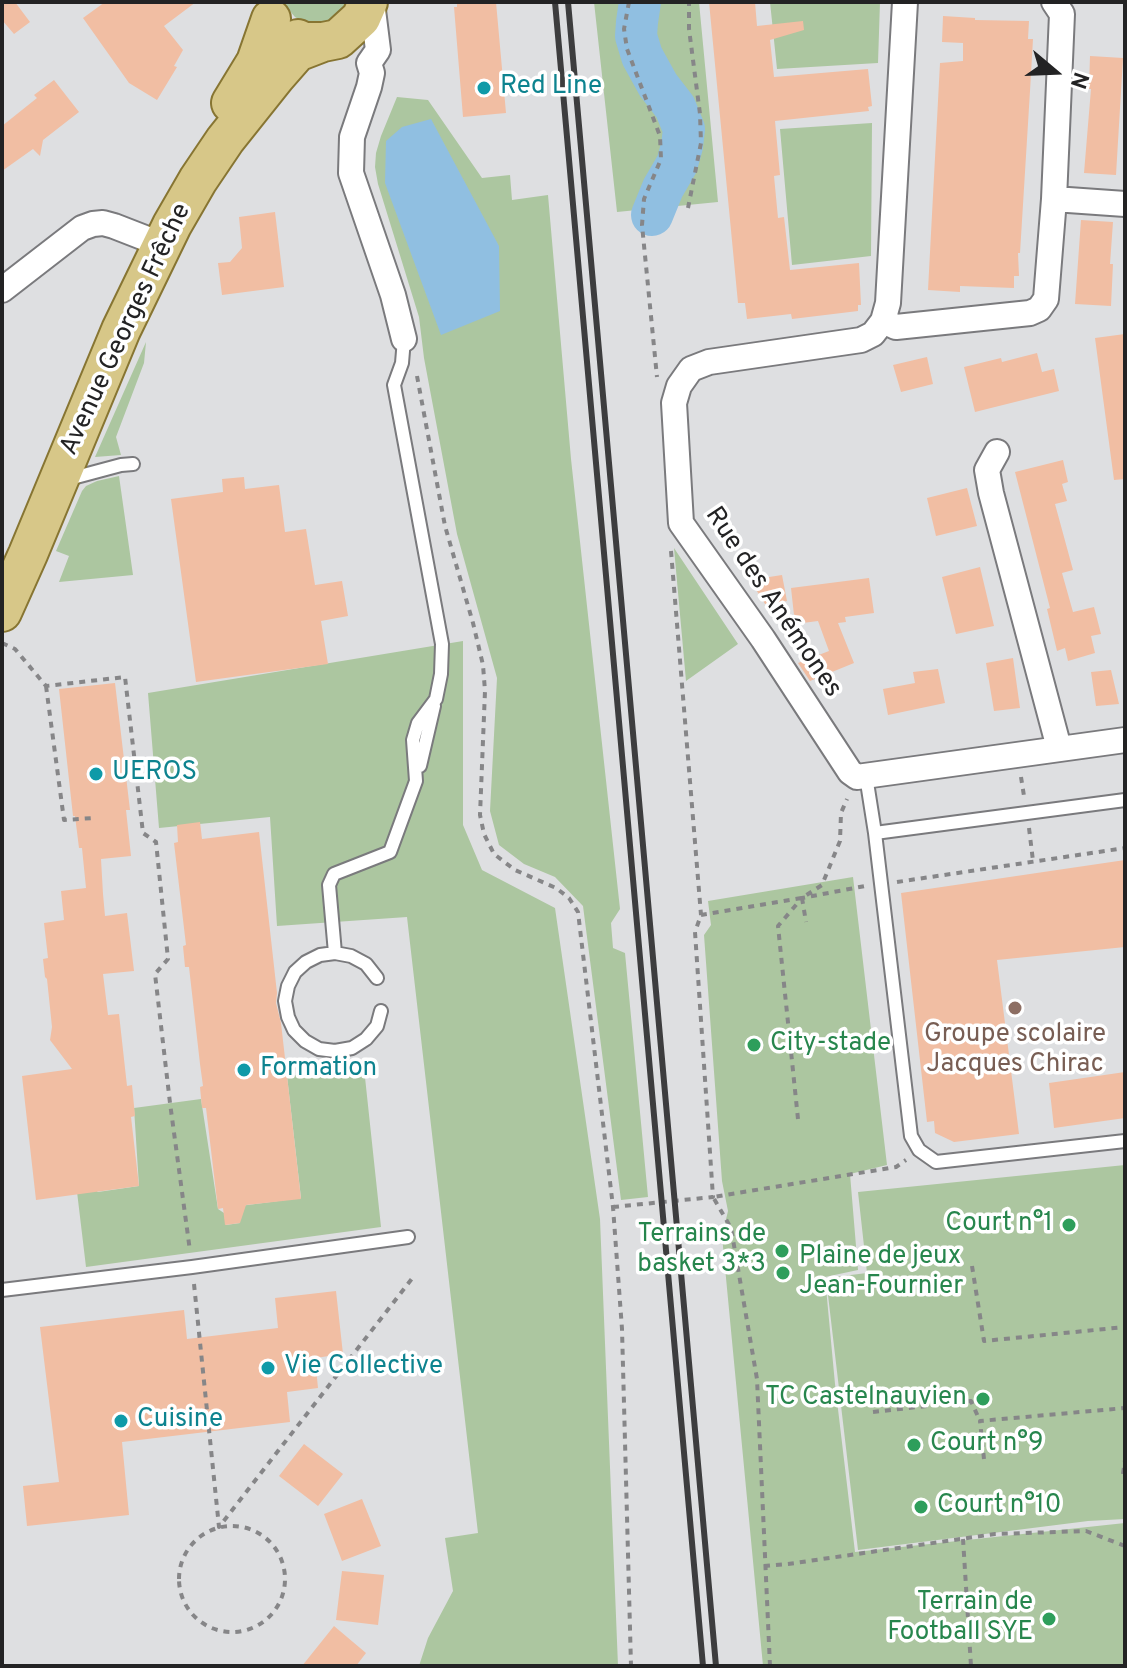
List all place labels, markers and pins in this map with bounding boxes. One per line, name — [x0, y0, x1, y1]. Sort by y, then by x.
place label: Red Line — [500, 72, 602, 104]
marker: Red Line — [475, 79, 493, 97]
place label: UEROS — [112, 758, 197, 790]
marker: UEROS — [87, 765, 105, 783]
marker: Groupe scolaire Jacques Chirac — [1006, 999, 1024, 1017]
place label: Groupe scolaire Jacques Chirac — [924, 1020, 1106, 1082]
place label: City-stade — [770, 1029, 891, 1061]
marker: City-stade — [745, 1036, 763, 1054]
place label: Formation — [260, 1054, 377, 1086]
marker: Formation — [235, 1061, 253, 1079]
place label: Court n°1 — [945, 1209, 1053, 1241]
marker: Court n°1 — [1060, 1216, 1078, 1234]
place label: Terrains de basket 3*3 — [637, 1220, 766, 1282]
marker: Terrains de basket 3*3 — [773, 1242, 791, 1260]
place label: Plaine de jeux Jean-Fournier — [799, 1242, 963, 1304]
marker: Plaine de jeux Jean-Fournier — [774, 1264, 792, 1282]
place label: Vie Collective — [284, 1352, 443, 1384]
marker: Vie Collective — [259, 1359, 277, 1377]
place label: TC Castelnauvien — [765, 1383, 967, 1415]
marker: TC Castelnauvien — [974, 1390, 992, 1408]
place label: Cuisine — [137, 1405, 223, 1437]
marker: Cuisine — [112, 1412, 130, 1430]
place label: Court n°9 — [930, 1429, 1044, 1461]
marker: Court n°9 — [905, 1436, 923, 1454]
place label: Court n°10 — [937, 1491, 1061, 1523]
marker: Court n°10 — [912, 1498, 930, 1516]
place label: Terrain de Football SYE — [887, 1588, 1033, 1650]
marker: Terrain de Football SYE — [1040, 1610, 1058, 1628]

